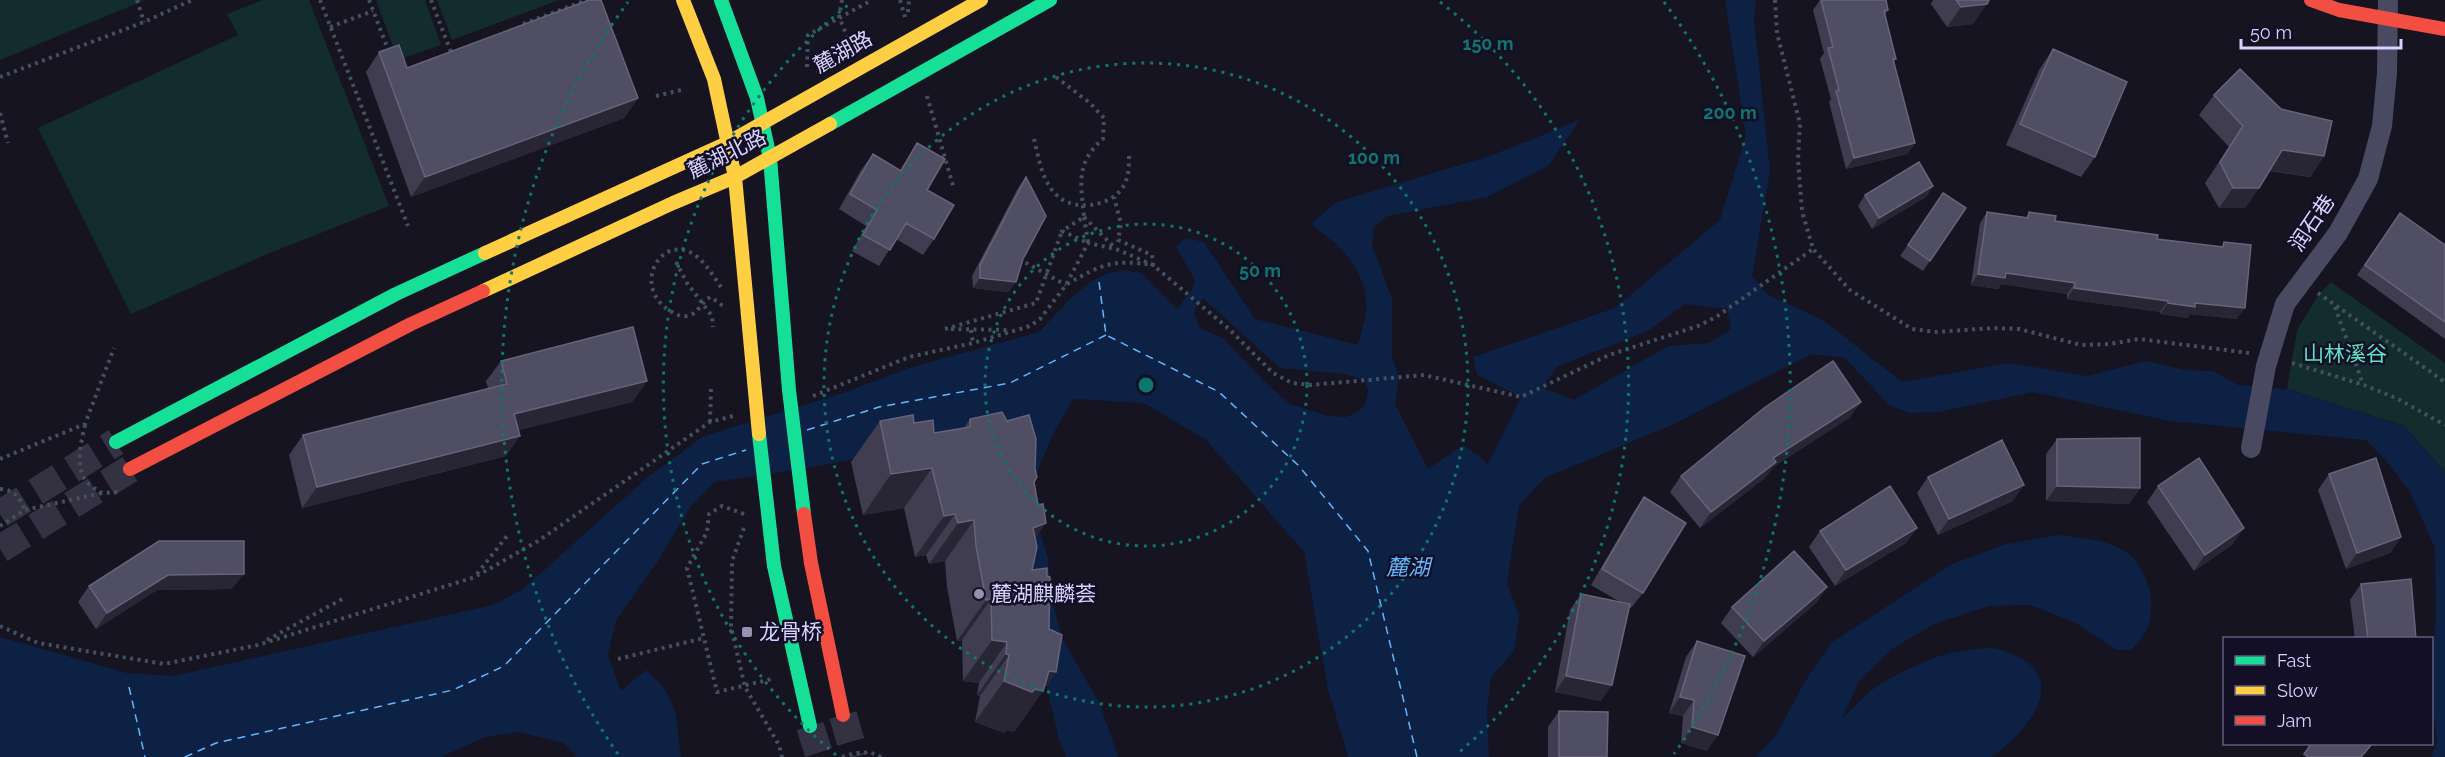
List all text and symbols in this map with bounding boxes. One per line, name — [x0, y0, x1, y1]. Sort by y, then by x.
scale bar — [2241, 12, 2402, 50]
text: 50 m — [2250, 22, 2292, 43]
street label: 麓湖路 — [809, 25, 876, 78]
text: 150 m — [1463, 33, 1514, 54]
text: 200 m — [1703, 102, 1757, 123]
street label: 麓湖北路 — [684, 124, 770, 183]
text: 100 m — [1348, 147, 1400, 168]
street label: 润石巷 — [2284, 190, 2340, 256]
text: 50 m — [1239, 260, 1281, 281]
park label: 山林溪谷 — [2303, 341, 2387, 366]
centre of rings — [1136, 375, 1156, 395]
water label: 麓湖 — [1386, 554, 1433, 580]
place label: 麓湖麒麟荟 — [991, 581, 1096, 606]
marker: 麓湖麒麟荟 — [972, 587, 986, 601]
place label: 龙骨桥 — [759, 619, 822, 644]
marker: 龙骨桥 — [740, 625, 754, 639]
legend — [2223, 637, 2433, 745]
text: Fast — [2277, 650, 2311, 671]
text: Slow — [2277, 680, 2318, 701]
text: Jam — [2277, 710, 2312, 731]

